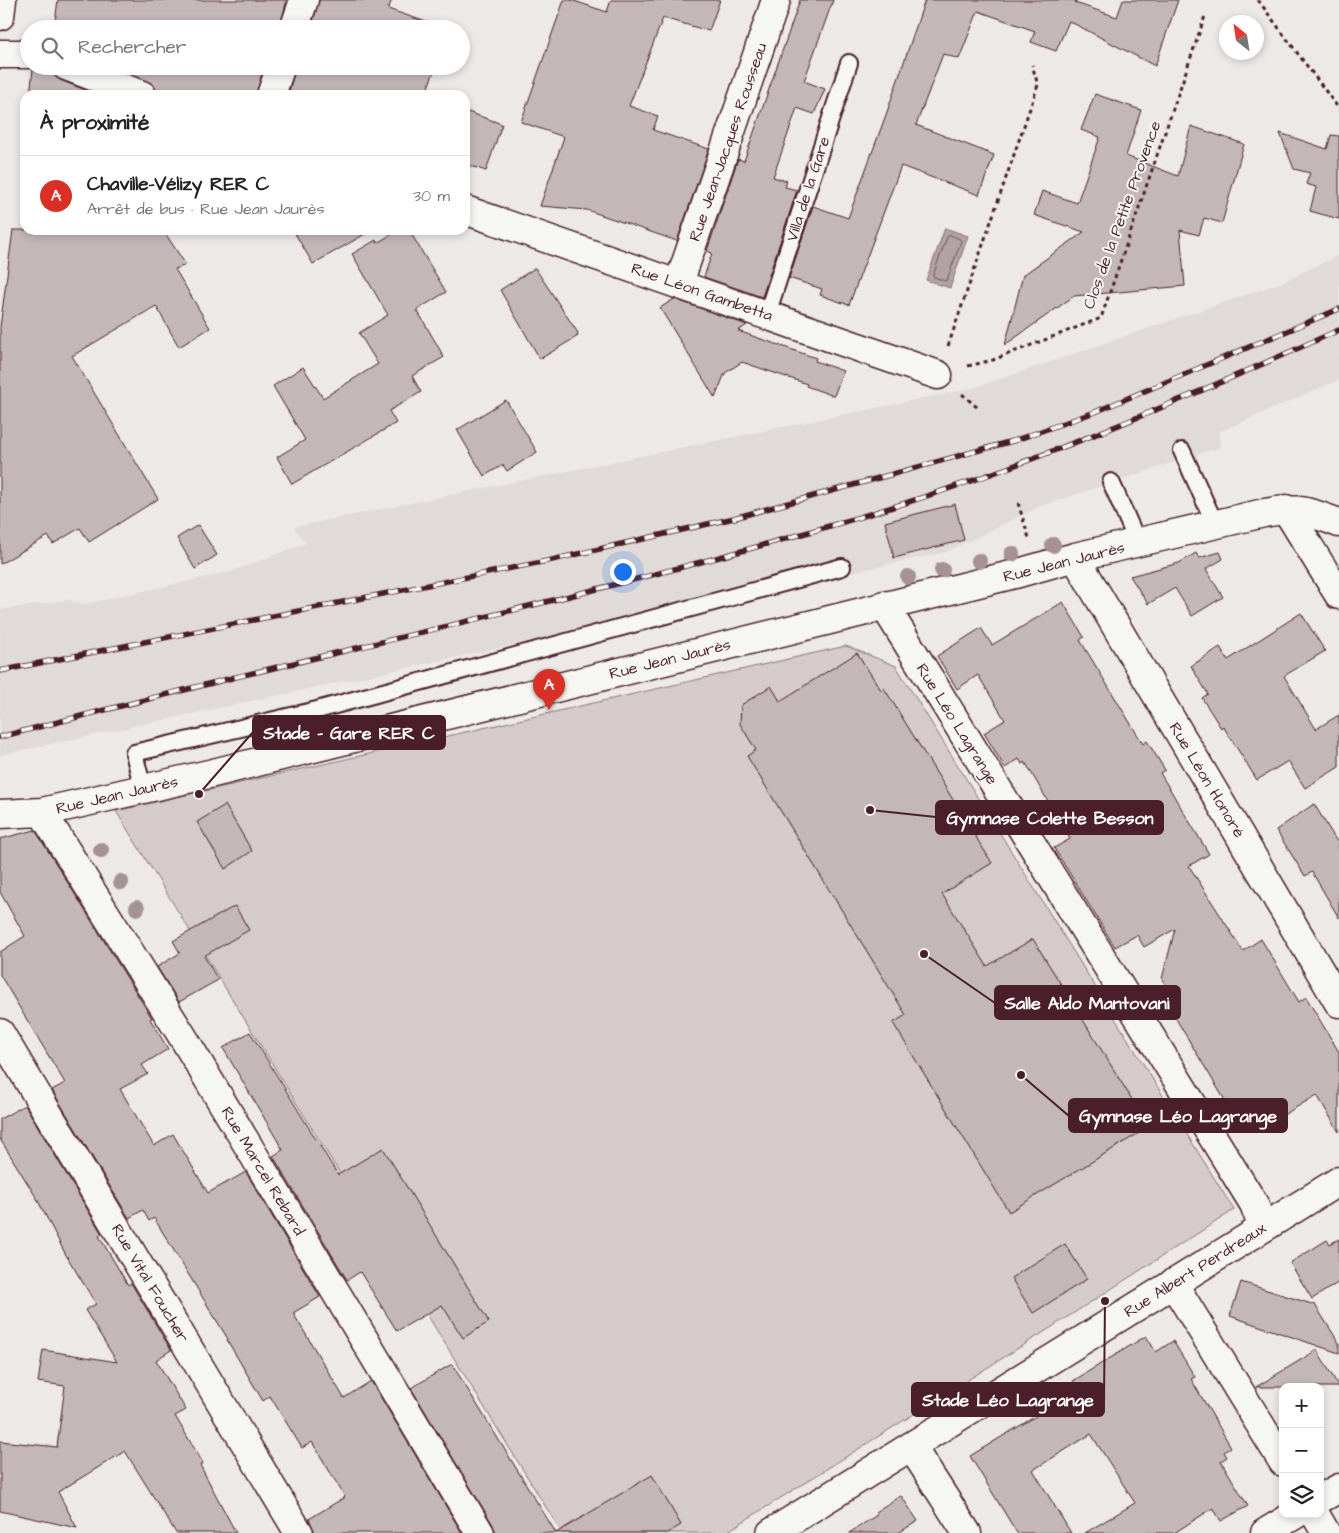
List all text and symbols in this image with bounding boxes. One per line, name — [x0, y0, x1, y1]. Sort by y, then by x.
north arrow — [1219, 15, 1264, 60]
search box — [20, 20, 470, 75]
icon: search — [38, 34, 66, 62]
text: Rechercher — [78, 34, 186, 61]
street label: Rue Jean-Jacques Rousseau — [684, 40, 772, 244]
text: À proximité — [40, 108, 149, 137]
street label: Clos de la Petite Provence — [1078, 118, 1166, 312]
street label: Villa de la Gare — [781, 133, 835, 244]
text: Chaville-Vélizy RER C — [87, 171, 269, 198]
text: A — [51, 185, 61, 207]
text: 30 m — [413, 185, 450, 207]
text: Arrêt de bus · Rue Jean Jaurès — [87, 198, 324, 220]
street label: Rue Léon Gambetta — [628, 257, 776, 327]
street label: Rue Jean Jaurès — [1001, 536, 1127, 588]
your location — [610, 559, 636, 585]
street label: Rue Jean Jaurès — [607, 633, 733, 685]
street label: Rue Léo Lagrange — [910, 659, 1003, 790]
pin: A — [533, 669, 565, 710]
callout: Stade - Gare RER C — [253, 716, 445, 749]
street label: Rue Léon Honoré — [1164, 718, 1250, 842]
text: Stade - Gare RER C — [262, 721, 435, 746]
street label: Rue Jean Jaurès — [54, 770, 180, 820]
callout: Gymnase Colette Besson — [936, 801, 1163, 834]
text: Gymnase Colette Besson — [946, 806, 1154, 832]
callout: Salle Aldo Mantovani — [995, 986, 1180, 1019]
text: Salle Aldo Mantovani — [1004, 991, 1170, 1016]
callout: Gymnase Léo Lagrange — [1069, 1099, 1287, 1132]
street label: Rue Marcel Rebard — [216, 1102, 310, 1240]
text: Gymnase Léo Lagrange — [1079, 1104, 1277, 1130]
street label: Rue Albert Perdreaux — [1120, 1217, 1271, 1323]
street label: Rue Vital Foucher — [106, 1220, 194, 1346]
callout: Stade Léo Lagrange — [912, 1383, 1104, 1416]
map controls — [1279, 1383, 1324, 1518]
button: + — [1279, 1383, 1324, 1428]
text: Stade Léo Lagrange — [921, 1388, 1094, 1414]
button: − — [1279, 1428, 1324, 1473]
button: layers — [1279, 1473, 1324, 1518]

